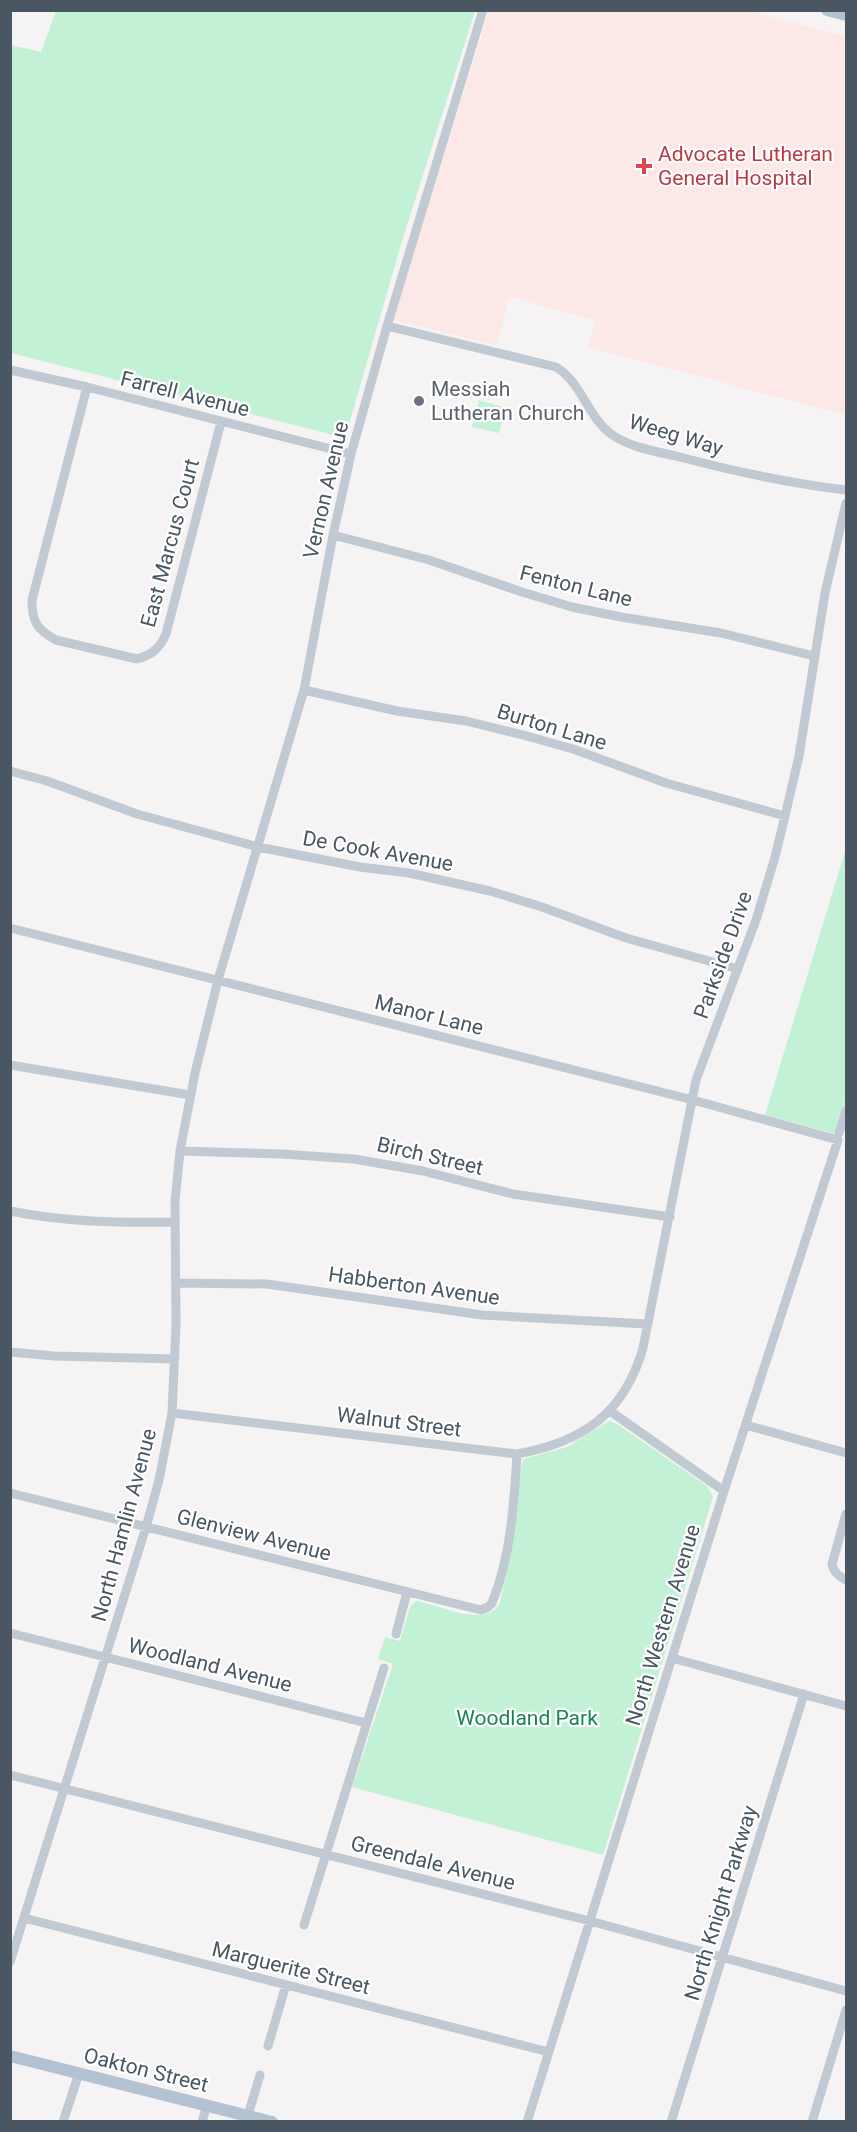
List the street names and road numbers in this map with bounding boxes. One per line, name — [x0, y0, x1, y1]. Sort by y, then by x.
street label: Farrell Avenue — [118, 366, 252, 422]
street label: Weeg Way — [626, 409, 726, 461]
street label: Vernon Avenue — [299, 419, 353, 561]
street label: East Marcus Court — [136, 456, 204, 630]
street label: Fenton Lane — [517, 560, 635, 612]
street label: Burton Lane — [494, 699, 610, 755]
street label: De Cook Avenue — [301, 826, 455, 876]
street label: Parkside Drive — [689, 888, 757, 1022]
street label: Manor Lane — [372, 990, 486, 1040]
street label: Birch Street — [375, 1132, 486, 1180]
street label: Habberton Avenue — [327, 1262, 501, 1310]
street label: Walnut Street — [335, 1402, 463, 1442]
street label: North Hamlin Avenue — [87, 1426, 161, 1624]
street label: Glenview Avenue — [174, 1504, 334, 1566]
street label: North Western Avenue — [621, 1521, 705, 1729]
street label: Woodland Avenue — [126, 1633, 294, 1697]
street label: North Knight Parkway — [680, 1803, 762, 2003]
street label: Greendale Avenue — [348, 1831, 518, 1895]
street label: Marguerite Street — [209, 1937, 373, 1999]
street label: Oakton Street — [81, 2043, 211, 2097]

